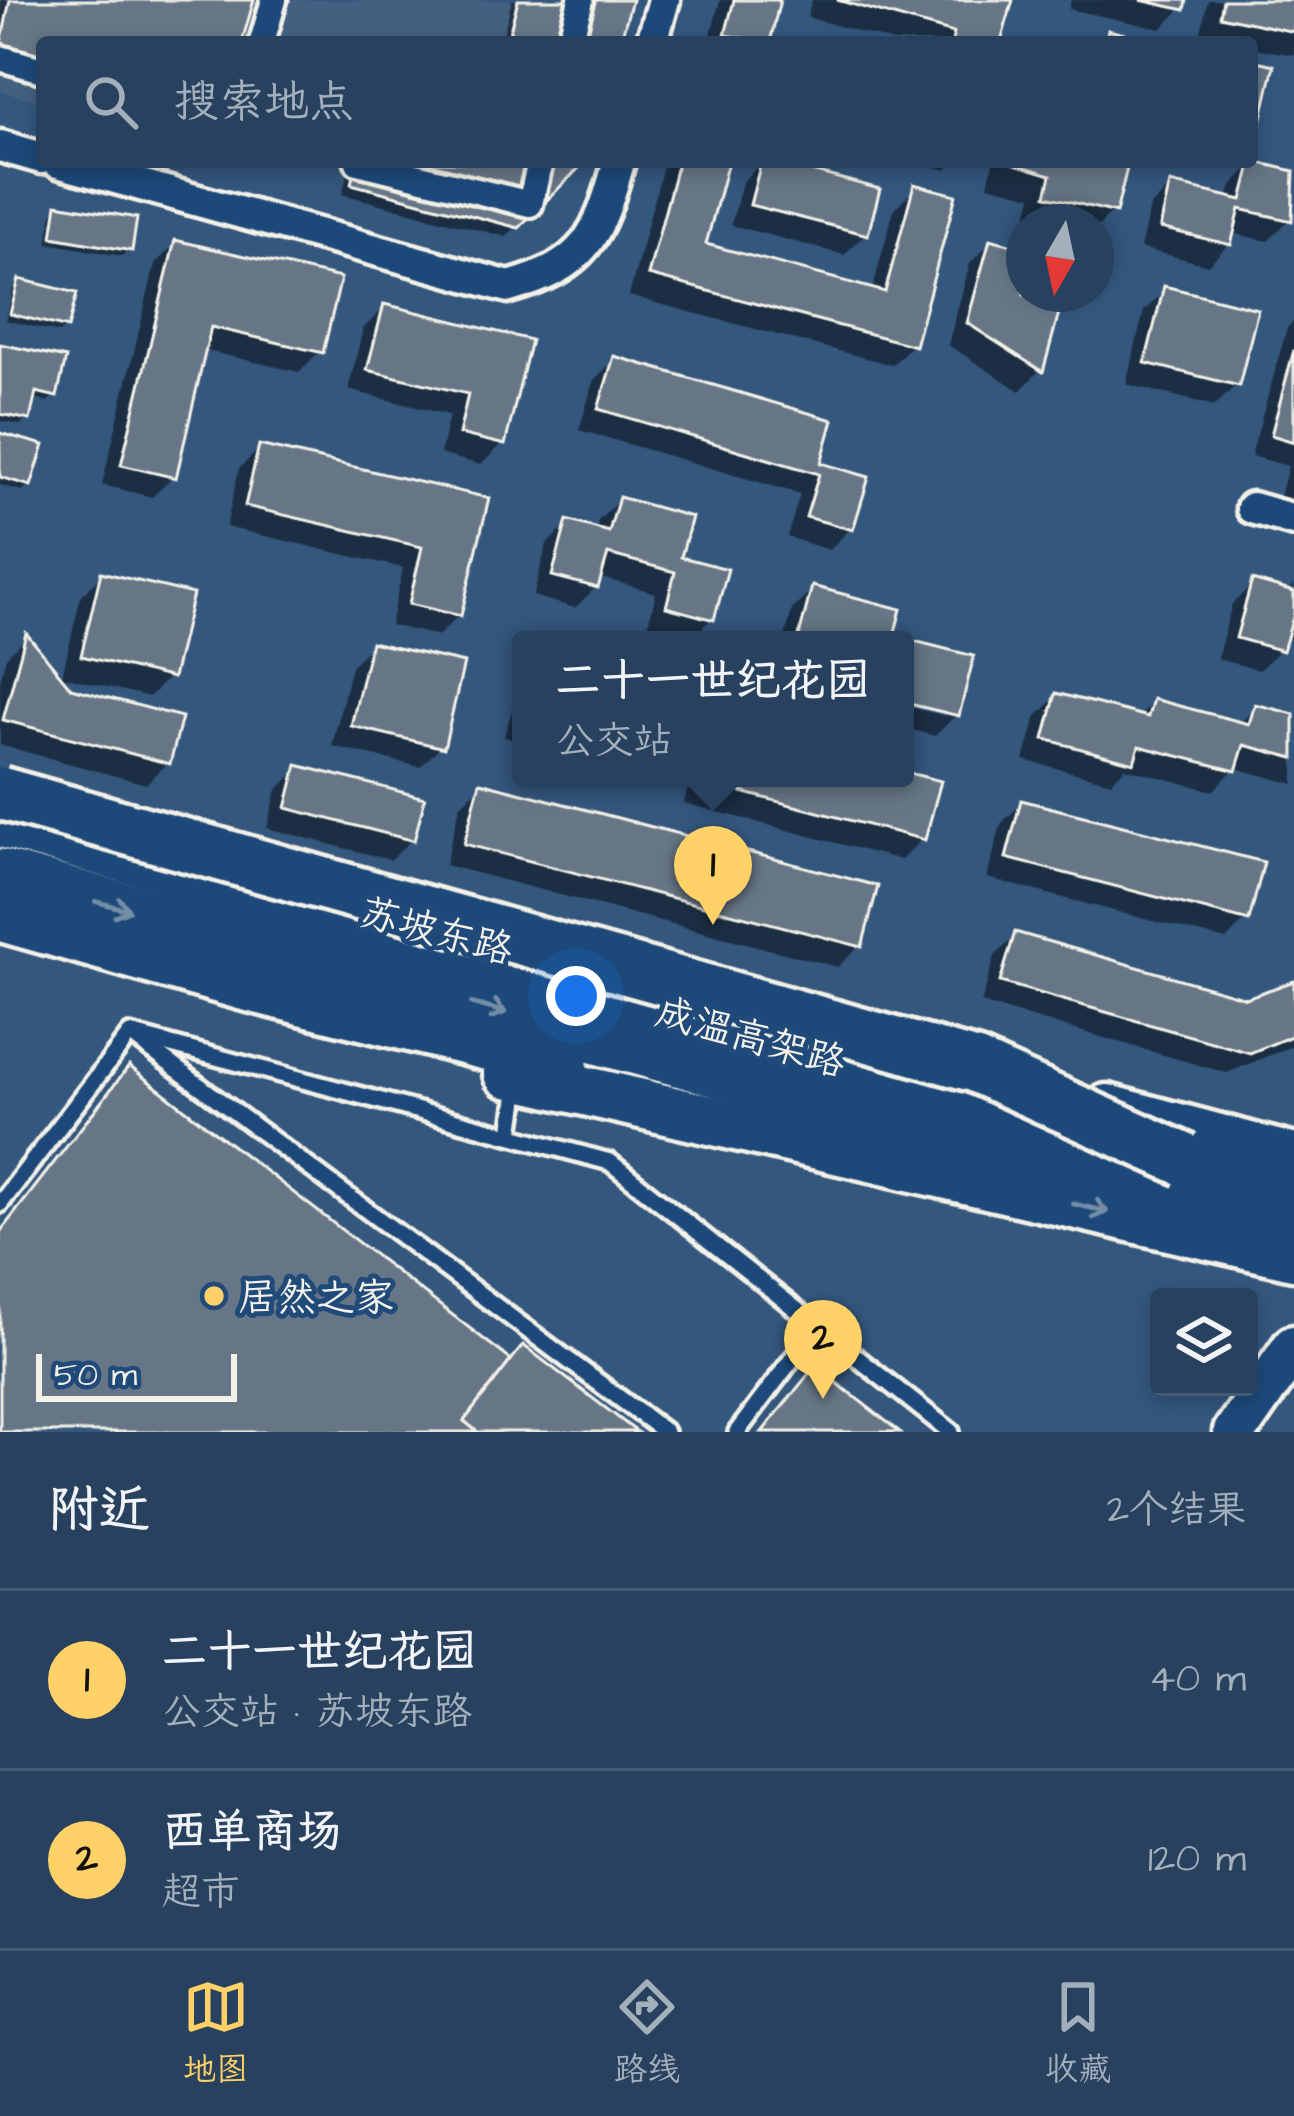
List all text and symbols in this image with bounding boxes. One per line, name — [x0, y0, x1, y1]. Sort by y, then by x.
search box — [36, 36, 1258, 168]
icon: search — [78, 69, 144, 135]
text: 搜索地点 — [174, 72, 354, 134]
north arrow — [1006, 204, 1114, 312]
popup — [512, 631, 914, 787]
text: 二十一世纪花园 — [555, 651, 871, 713]
text: 公交站 — [555, 715, 673, 769]
pin: 1 — [674, 826, 752, 925]
street label: 苏坡东路 — [354, 887, 519, 979]
one-way arrow — [93, 896, 131, 918]
your location — [546, 966, 606, 1026]
street label: 成温高架路 — [649, 986, 851, 1092]
one-way arrow — [470, 998, 508, 1020]
one-way arrow — [1072, 1198, 1110, 1220]
place label: 居然之家 — [238, 1272, 394, 1326]
marker: 居然之家 — [201, 1283, 227, 1309]
map controls — [1150, 1288, 1258, 1396]
button: layers — [1150, 1288, 1258, 1396]
pin: 2 — [784, 1300, 862, 1399]
scale bar — [36, 1348, 237, 1401]
text: 50 m — [54, 1352, 137, 1398]
text: 附近 — [48, 1476, 150, 1547]
text: 2个结果 — [1107, 1484, 1246, 1538]
text: 二十一世纪花园 — [162, 1622, 477, 1684]
text: 1 — [85, 1653, 90, 1707]
text: 40 m — [1149, 1653, 1246, 1707]
text: 公交站 · 苏坡东路 — [162, 1686, 472, 1740]
text: 西单商场 — [162, 1802, 342, 1864]
text: 2 — [76, 1833, 98, 1887]
text: 120 m — [1148, 1833, 1246, 1887]
text: 超市 — [162, 1866, 240, 1920]
tab: 地图 — [183, 1974, 249, 2093]
tab: 路线 — [614, 1974, 680, 2093]
tab: 收藏 — [1045, 1974, 1111, 2093]

